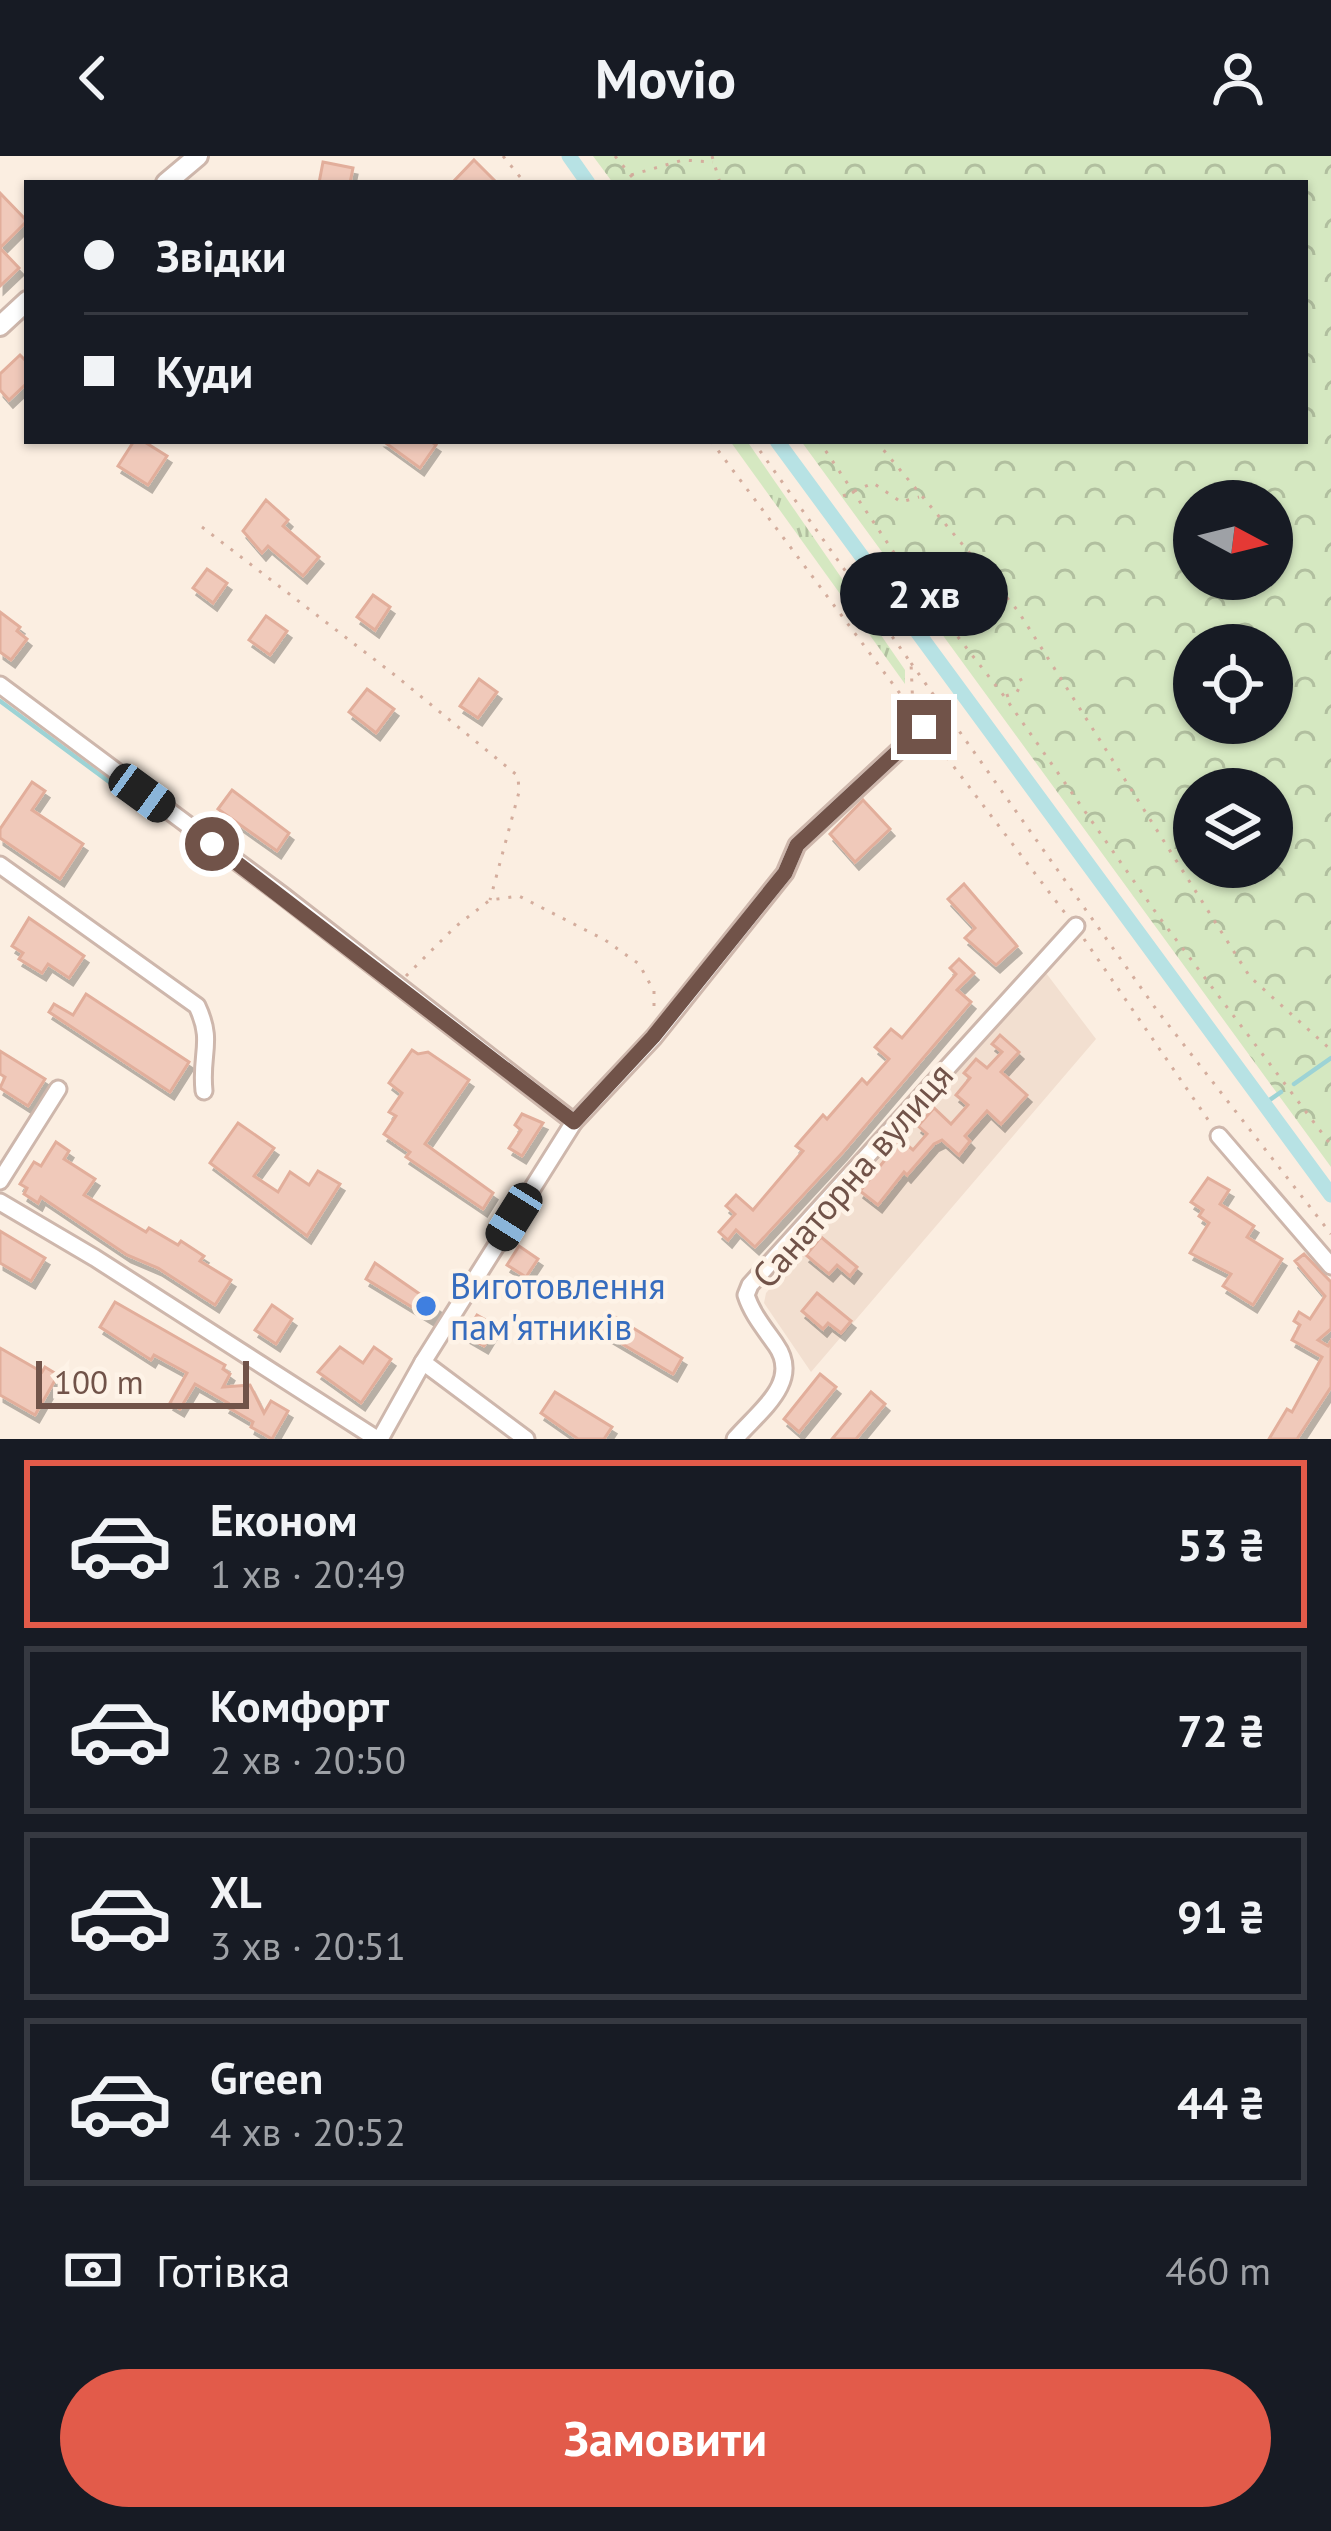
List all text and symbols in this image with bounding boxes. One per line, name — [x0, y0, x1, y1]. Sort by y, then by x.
text: Movio — [595, 43, 736, 113]
icon: back — [60, 45, 126, 111]
icon: person — [1205, 45, 1271, 111]
text: Звідки — [156, 226, 287, 284]
text: Куди — [156, 342, 253, 400]
north arrow — [1173, 480, 1293, 600]
map controls — [1173, 480, 1293, 888]
callout: 2 хв — [840, 553, 1008, 637]
text: 2 хв — [888, 568, 960, 619]
button: locate — [1173, 624, 1293, 744]
route end — [897, 700, 951, 754]
car — [102, 757, 182, 829]
button: layers — [1173, 768, 1293, 888]
route start — [185, 817, 239, 871]
street label: Санаторна вулиця — [741, 1052, 963, 1298]
car — [480, 1177, 548, 1257]
place label: Виготовлення пам'ятників — [450, 1262, 666, 1350]
marker: Виготовлення пам'ятників — [413, 1293, 439, 1319]
scale bar — [36, 1355, 249, 1408]
text: 100 m — [54, 1360, 144, 1403]
icon: car — [66, 1490, 174, 1598]
text: Економ — [210, 1490, 357, 1548]
text: 53 ₴ — [1177, 1515, 1265, 1573]
text: 1 хв · 20:49 — [210, 1548, 406, 1599]
icon: car — [66, 1676, 174, 1784]
text: Комфорт — [210, 1676, 389, 1734]
text: 72 ₴ — [1177, 1701, 1265, 1759]
text: 2 хв · 20:50 — [210, 1734, 406, 1785]
icon: car — [66, 1862, 174, 1970]
text: XL — [210, 1862, 262, 1920]
text: 91 ₴ — [1177, 1887, 1265, 1945]
text: 3 хв · 20:51 — [210, 1920, 406, 1971]
icon: car — [66, 2048, 174, 2156]
text: Green — [210, 2048, 323, 2106]
text: 44 ₴ — [1177, 2073, 1265, 2131]
text: 4 хв · 20:52 — [210, 2106, 406, 2157]
icon: cash — [60, 2237, 126, 2303]
text: Готівка — [156, 2241, 291, 2299]
text: 460 m — [1165, 2245, 1271, 2296]
button: Замовити — [60, 2369, 1271, 2507]

